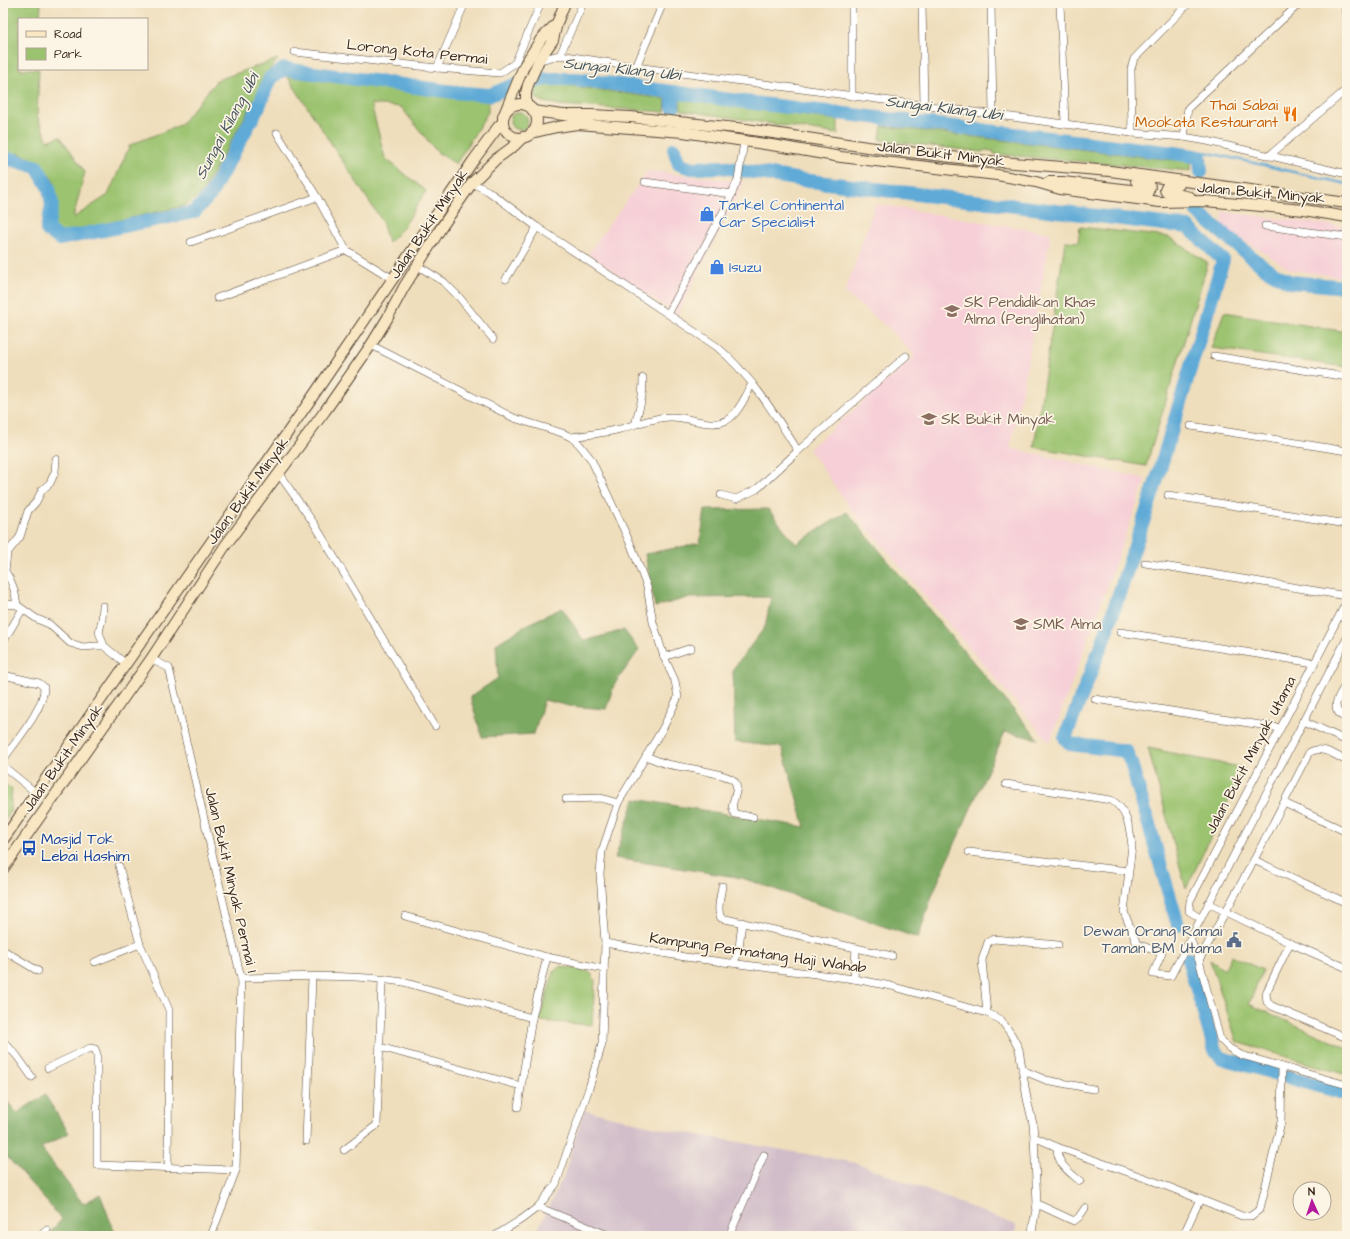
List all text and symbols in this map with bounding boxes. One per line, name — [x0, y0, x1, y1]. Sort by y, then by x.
legend — [18, 18, 148, 70]
text: Road — [54, 26, 82, 43]
street label: Lorong Kota Permai — [345, 34, 489, 71]
text: Park — [54, 46, 82, 63]
water label: Sungai Kilang Ubi — [562, 52, 684, 87]
water label: Sungai Kilang Ubi — [190, 67, 266, 183]
water label: Sungai Kilang Ubi — [884, 90, 1006, 127]
place label: Thai Sabai Mookata Restaurant — [1135, 95, 1279, 133]
restaurant icon: Thai Sabai Mookata Restaurant — [1281, 105, 1299, 123]
street label: Jalan Bukit Minyak — [876, 136, 1006, 173]
street label: Jalan Bukit Minyak — [384, 165, 474, 284]
street label: Jalan Bukit Minyak — [1196, 177, 1326, 210]
place label: Tarkel Continental Car Specialist — [719, 195, 844, 233]
shop icon: Tarkel Continental Car Specialist — [698, 205, 716, 223]
place label: Isuzu — [729, 257, 762, 278]
shop icon: Isuzu — [708, 258, 726, 276]
place label: SK Pendidikan Khas Alma (Penglihatan) — [964, 292, 1096, 331]
school or university icon: SK Pendidikan Khas Alma (Penglihatan) — [943, 302, 961, 320]
place label: SK Bukit Minyak — [941, 409, 1055, 431]
school or university icon: SK Bukit Minyak — [920, 410, 938, 428]
street label: Jalan Bukit Minyak — [202, 433, 295, 550]
place label: SMK Alma — [1033, 614, 1102, 635]
school or university icon: SMK Alma — [1012, 615, 1030, 633]
street label: Jalan Bukit Minyak Utama — [1201, 672, 1303, 838]
street label: Jalan Bukit Minyak — [18, 699, 109, 817]
street label: Jalan Bukit Minyak Permai 1 — [198, 785, 263, 975]
place label: Masjid Tok Lebai Hashim — [41, 829, 130, 867]
bus stop icon: Masjid Tok Lebai Hashim — [20, 839, 38, 857]
place label: Dewan Orang Ramai Taman BM Utama — [1084, 921, 1223, 959]
street label: Kampung Permatang Haji Wahab — [648, 927, 868, 980]
public building icon: Dewan Orang Ramai Taman BM Utama — [1225, 931, 1243, 949]
north arrow — [1292, 1181, 1332, 1221]
text: N — [1308, 1184, 1315, 1199]

